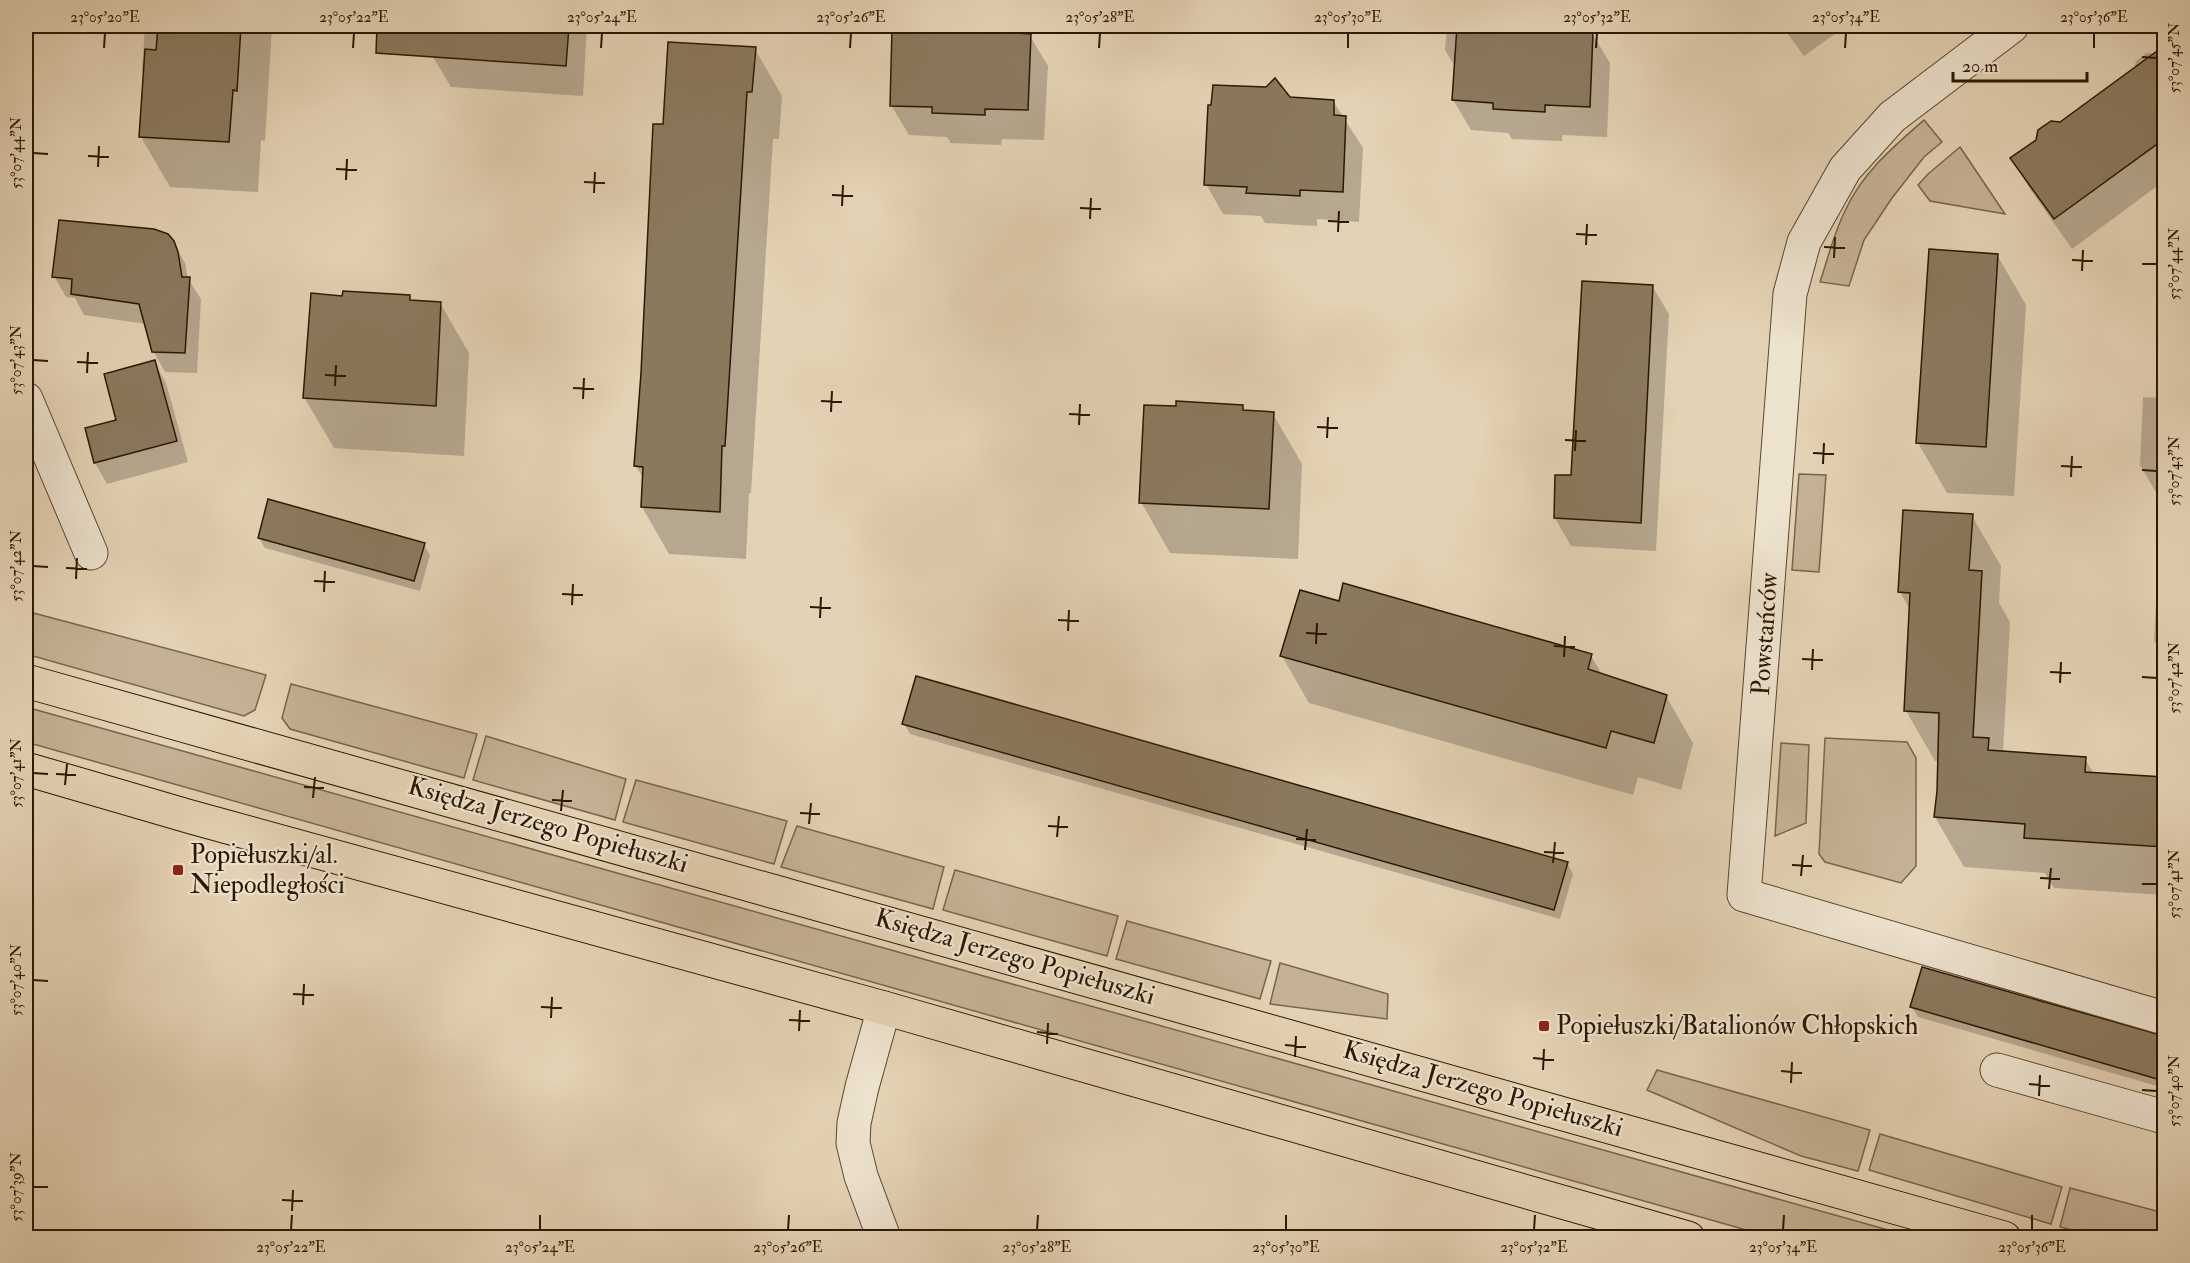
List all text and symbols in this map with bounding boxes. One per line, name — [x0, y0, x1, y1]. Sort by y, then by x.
text: 23°05'20"E — [70, 8, 140, 27]
text: 23°05'22"E — [319, 8, 389, 27]
text: 23°05'24"E — [567, 8, 637, 27]
text: 23°05'26"E — [816, 8, 886, 27]
text: 23°05'28"E — [1066, 8, 1135, 27]
text: 23°05'30"E — [1314, 8, 1382, 27]
text: 23°05'32"E — [1563, 8, 1631, 27]
text: 23°05'34"E — [1812, 8, 1880, 27]
text: 23°05'36"E — [2060, 8, 2128, 27]
text: 53°07'45"N — [2165, 22, 2184, 93]
scale bar — [1953, 45, 2086, 83]
text: 20 m — [1962, 55, 1998, 78]
text: 53°07'44"N — [7, 116, 26, 189]
text: 53°07'44"N — [2165, 227, 2184, 300]
text: 53°07'43"N — [7, 324, 26, 395]
text: 53°07'43"N — [2165, 435, 2184, 506]
text: 53°07'42"N — [7, 530, 26, 602]
street label: Powstańców — [1745, 571, 1785, 696]
text: 53°07'42"N — [2165, 642, 2184, 714]
text: 53°07'41"N — [7, 738, 26, 808]
street label: Księdza Jerzego Popiełuszki — [404, 770, 692, 881]
place label: Popiełuszki/al. Niepodległości — [190, 839, 345, 902]
text: 53°07'41"N — [2165, 849, 2184, 919]
marker: Popiełuszki/al. Niepodległości — [171, 863, 185, 877]
street label: Księdza Jerzego Popiełuszki — [871, 902, 1159, 1013]
text: 53°07'40"N — [7, 944, 26, 1016]
place label: Popiełuszki/Batalionów Chłopskich — [1556, 1010, 1919, 1043]
marker: Popiełuszki/Batalionów Chłopskich — [1537, 1019, 1551, 1033]
street label: Księdza Jerzego Popiełuszki — [1339, 1034, 1627, 1145]
text: 53°07'40"N — [2165, 1055, 2184, 1127]
text: 53°07'39"N — [7, 1152, 26, 1222]
text: 23°05'22"E — [256, 1238, 326, 1257]
text: 23°05'24"E — [505, 1238, 575, 1257]
text: 23°05'26"E — [753, 1238, 823, 1257]
text: 23°05'28"E — [1003, 1238, 1072, 1257]
text: 23°05'30"E — [1252, 1238, 1320, 1257]
text: 23°05'32"E — [1500, 1238, 1568, 1257]
text: 23°05'34"E — [1749, 1238, 1817, 1257]
text: 23°05'36"E — [1998, 1238, 2066, 1257]

